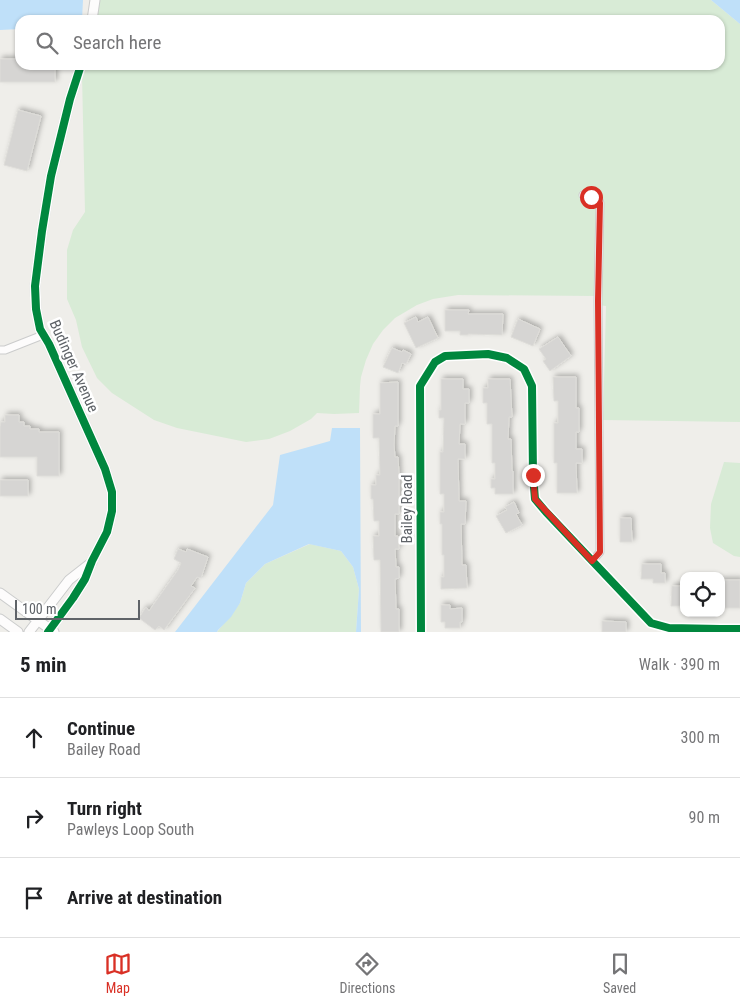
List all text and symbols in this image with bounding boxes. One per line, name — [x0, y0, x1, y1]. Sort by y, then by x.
search box — [15, 15, 725, 70]
icon: search — [33, 29, 61, 57]
text: Search here — [73, 31, 161, 54]
route start — [580, 186, 603, 209]
street label: Budinger Avenue — [46, 317, 102, 415]
route end — [522, 464, 545, 487]
street label: Bailey Road — [398, 474, 416, 544]
map controls — [680, 572, 725, 617]
button: locate — [680, 572, 725, 617]
scale bar — [15, 597, 140, 620]
text: 100 m — [22, 601, 57, 617]
text: 5 min — [20, 653, 67, 677]
text: Walk · 390 m — [639, 655, 720, 674]
text: Continue — [67, 717, 135, 740]
icon: ahead — [20, 724, 48, 752]
text: 300 m — [681, 728, 720, 747]
text: Bailey Road — [67, 740, 141, 759]
text: Turn right — [67, 797, 142, 820]
icon: right — [20, 804, 48, 832]
text: 90 m — [688, 808, 720, 827]
text: Pawleys Loop South — [67, 820, 194, 839]
icon: arrive — [20, 884, 48, 912]
text: Arrive at destination — [67, 886, 222, 909]
tab: Map — [104, 950, 132, 996]
tab: Directions — [339, 950, 395, 996]
tab: Saved — [603, 950, 636, 996]

